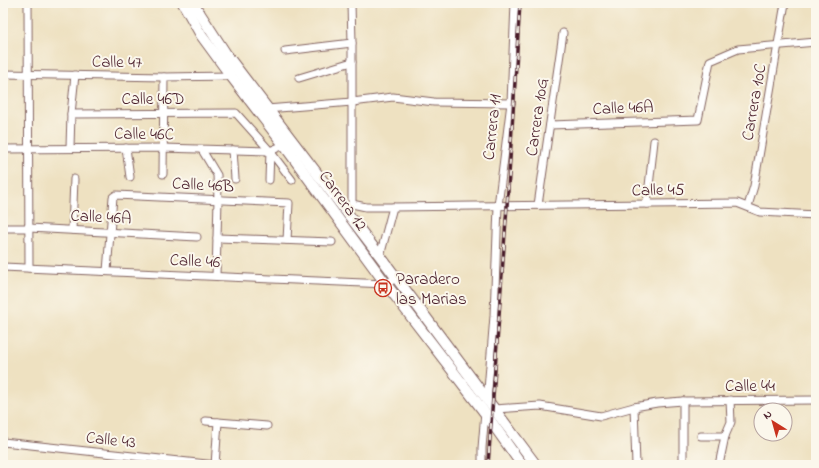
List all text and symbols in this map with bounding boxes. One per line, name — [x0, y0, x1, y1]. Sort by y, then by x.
street label: Calle 47 — [92, 50, 142, 75]
street label: Carrera 10C — [735, 62, 774, 143]
street label: Carrera 10G — [520, 76, 555, 158]
street label: Calle 46D — [121, 87, 185, 112]
street label: Carrera 11 — [477, 92, 508, 161]
street label: Calle 46A — [592, 95, 654, 122]
street label: Calle 46C — [114, 121, 174, 148]
street label: Carrera 12 — [312, 166, 373, 236]
street label: Calle 46B — [171, 171, 235, 200]
street label: Calle 45 — [631, 178, 685, 203]
street label: Calle 46A — [70, 203, 132, 232]
street label: Calle 46 — [169, 248, 221, 275]
place label: Paradero las Marias — [396, 267, 467, 312]
bus stop icon: Paradero las Marias — [373, 278, 393, 298]
street label: Calle 44 — [725, 374, 775, 399]
north arrow — [753, 402, 793, 442]
text: N — [760, 406, 775, 423]
street label: Calle 43 — [85, 425, 137, 456]

